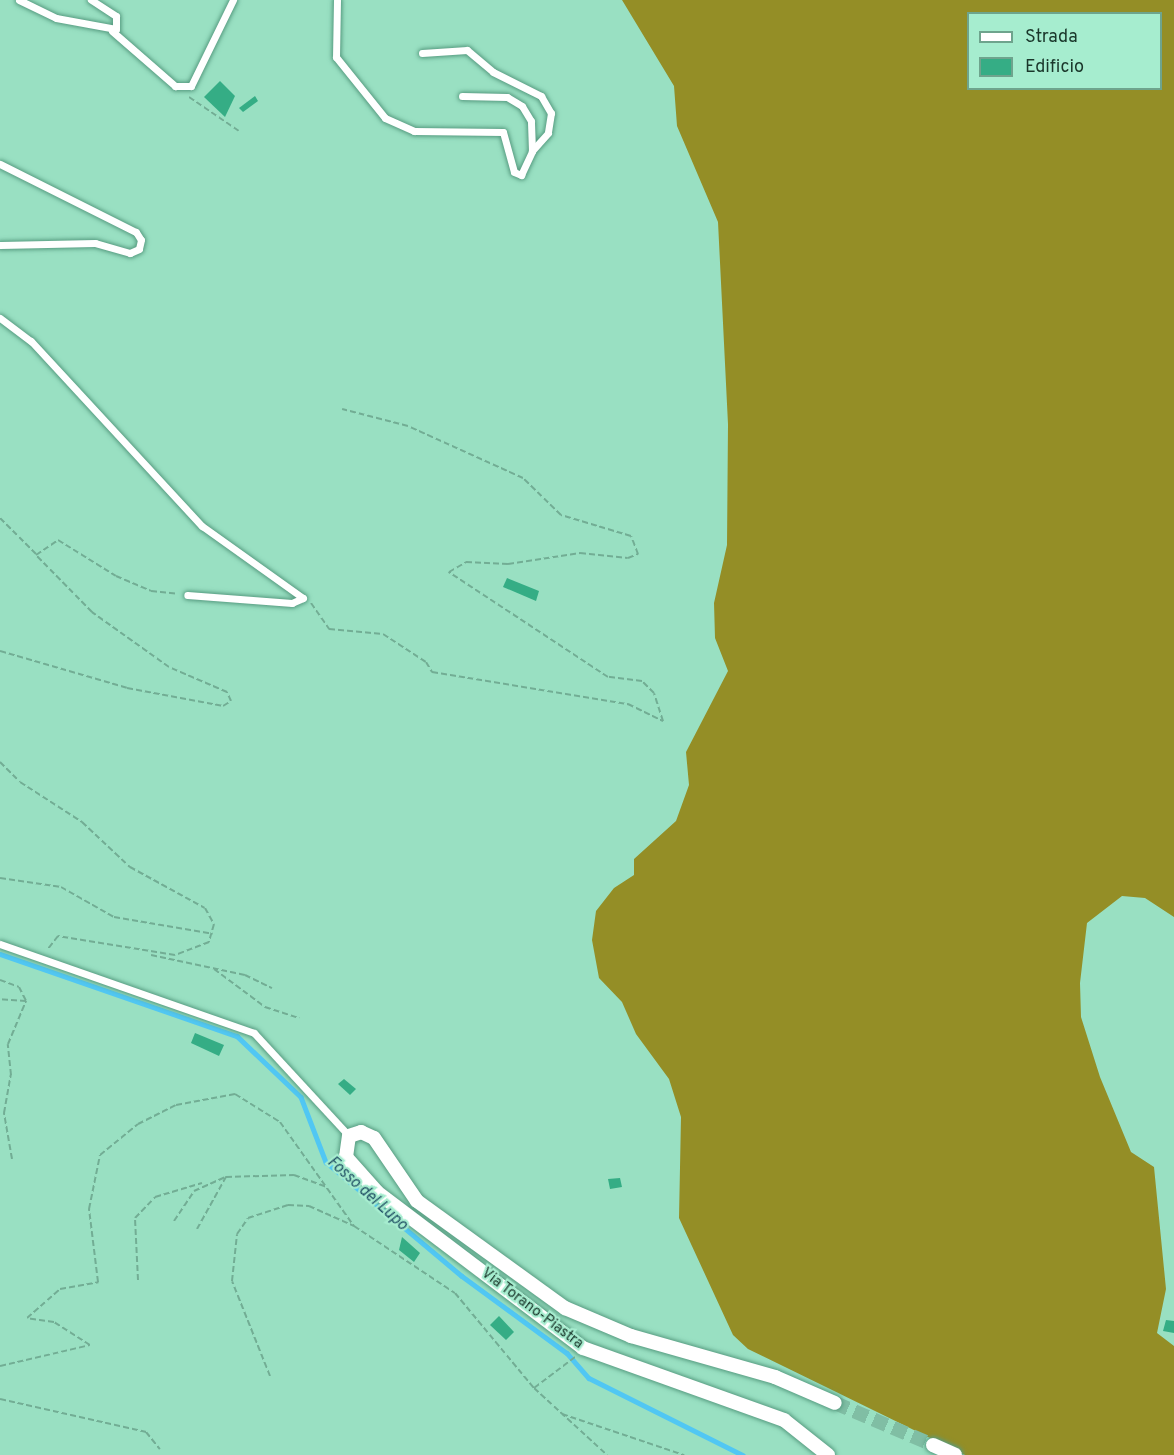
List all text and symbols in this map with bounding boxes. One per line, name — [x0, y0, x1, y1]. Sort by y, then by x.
legend — [967, 12, 1162, 90]
text: Strada — [1025, 26, 1078, 49]
text: Edificio — [1025, 56, 1084, 79]
water label: Fosso del Lupo — [323, 1153, 411, 1235]
street label: Via Torano-Piastra — [477, 1265, 587, 1353]

